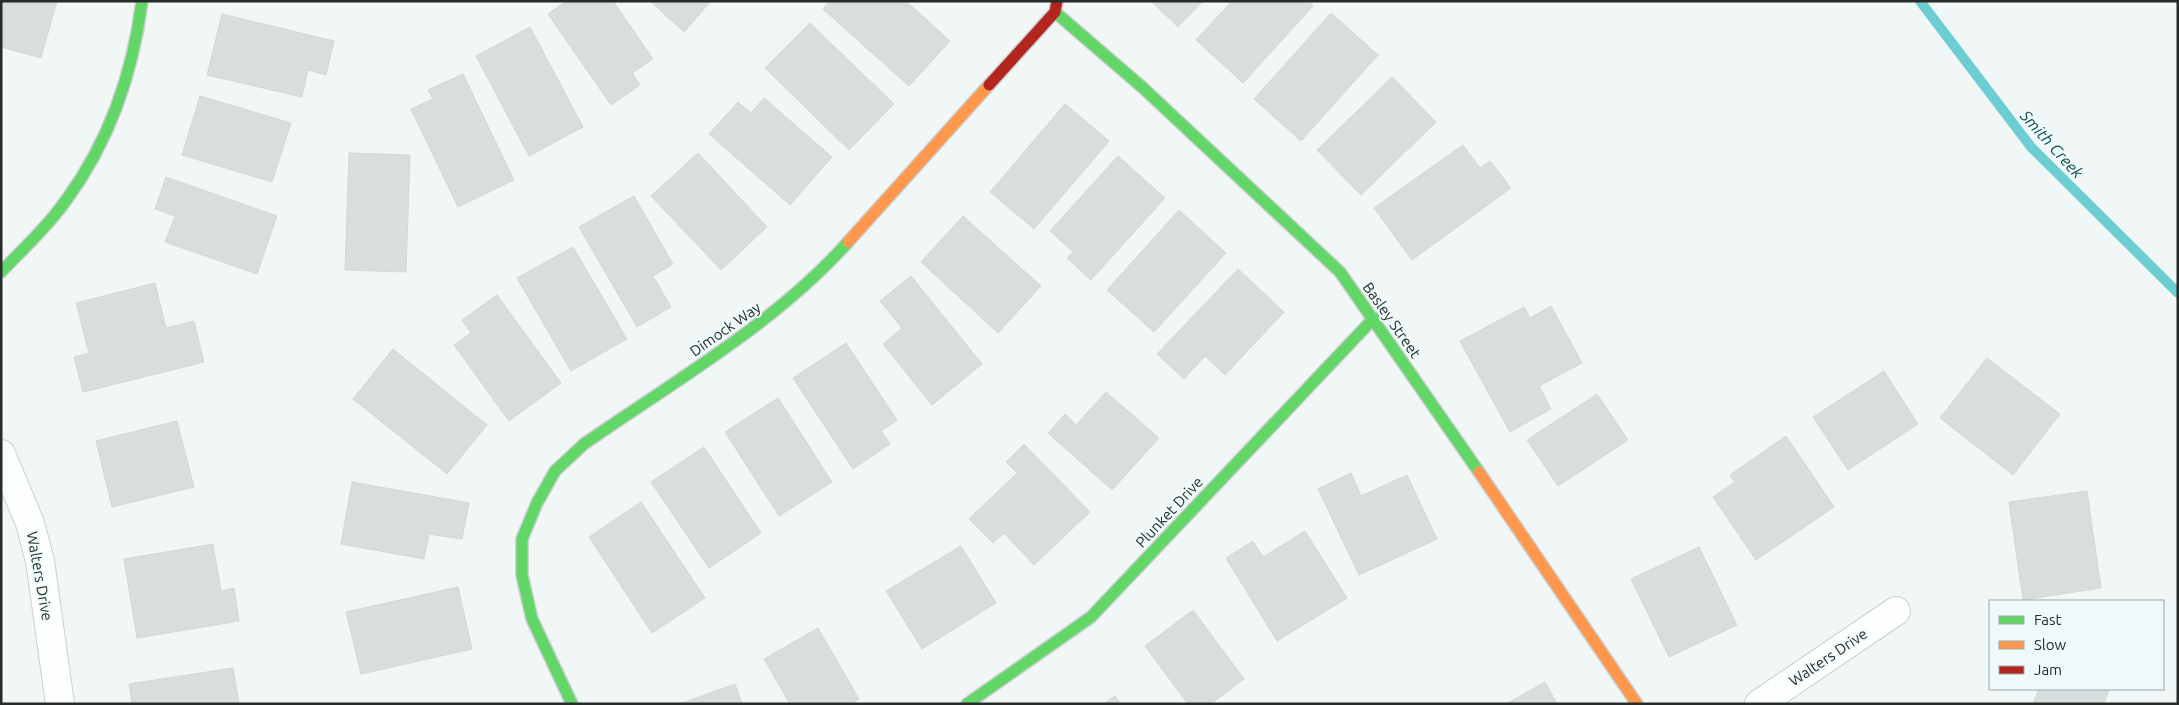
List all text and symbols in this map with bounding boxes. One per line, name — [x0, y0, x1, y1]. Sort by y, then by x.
water label: Smith Creek — [2016, 106, 2088, 182]
street label: Basley Street — [1360, 279, 1424, 361]
street label: Dimock Way — [686, 298, 764, 360]
street label: Plunket Drive — [1132, 473, 1206, 551]
street label: Walters Drive — [24, 530, 56, 622]
legend — [1989, 600, 2164, 690]
text: Fast — [2034, 611, 2062, 628]
street label: Walters Drive — [1786, 625, 1870, 689]
text: Slow — [2034, 636, 2067, 653]
text: Jam — [2034, 661, 2062, 678]

